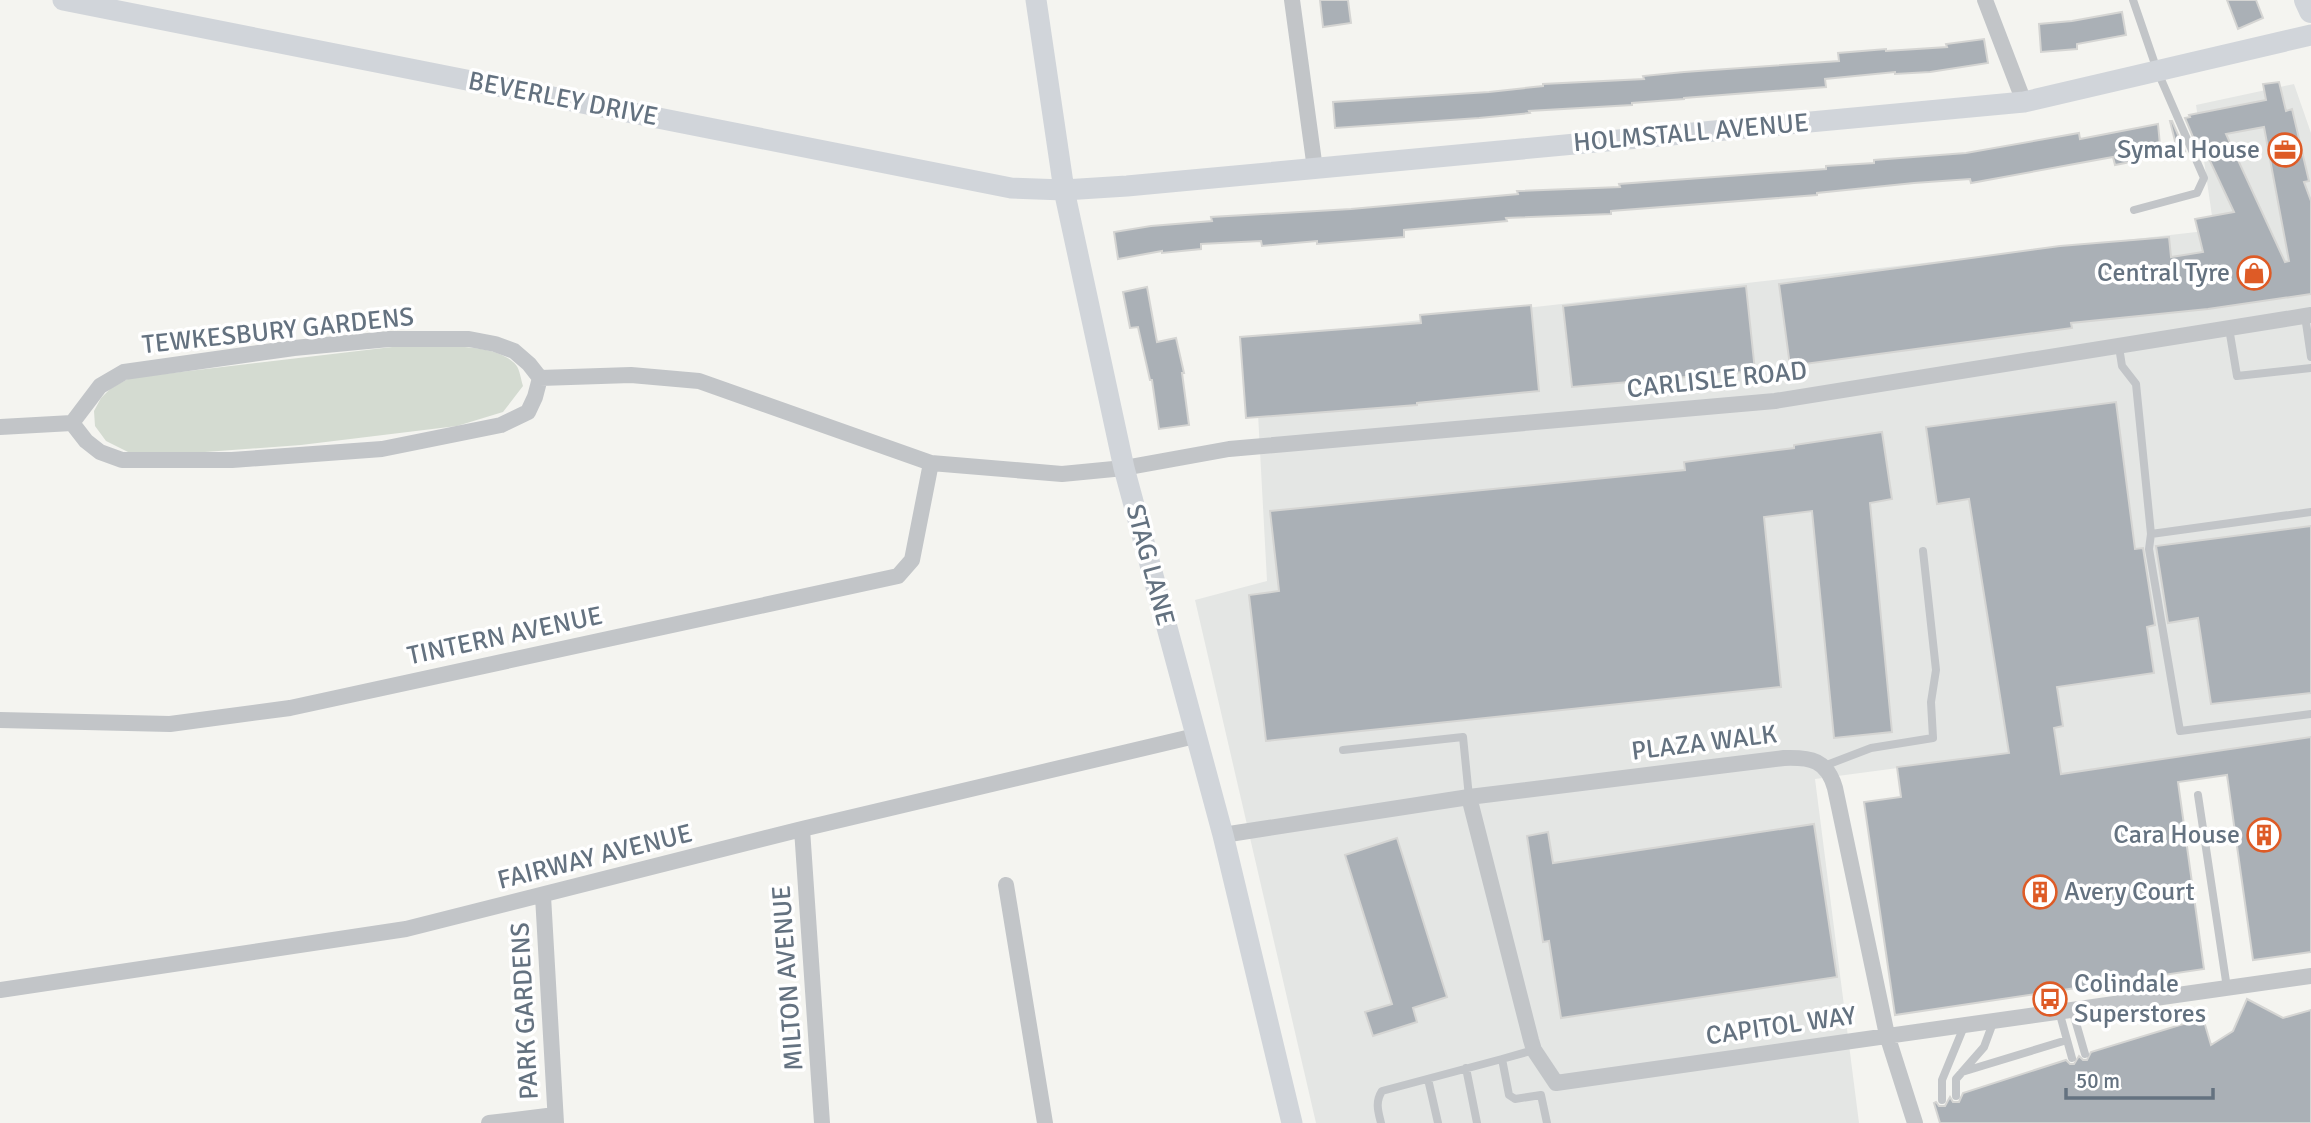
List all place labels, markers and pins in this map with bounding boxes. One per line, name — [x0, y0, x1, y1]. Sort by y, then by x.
office icon: Symal House — [2266, 131, 2304, 169]
place label: Symal House — [2117, 134, 2260, 166]
shop icon: Central Tyre — [2235, 254, 2273, 292]
place label: Central Tyre — [2097, 257, 2230, 289]
building icon: Cara House — [2245, 816, 2283, 854]
place label: Cara House — [2113, 819, 2240, 851]
building icon: Avery Court — [2021, 873, 2059, 911]
place label: Avery Court — [2064, 876, 2195, 908]
place label: Colindale Superstores — [2074, 968, 2206, 1030]
bus stop icon: Colindale Superstores — [2031, 980, 2069, 1018]

